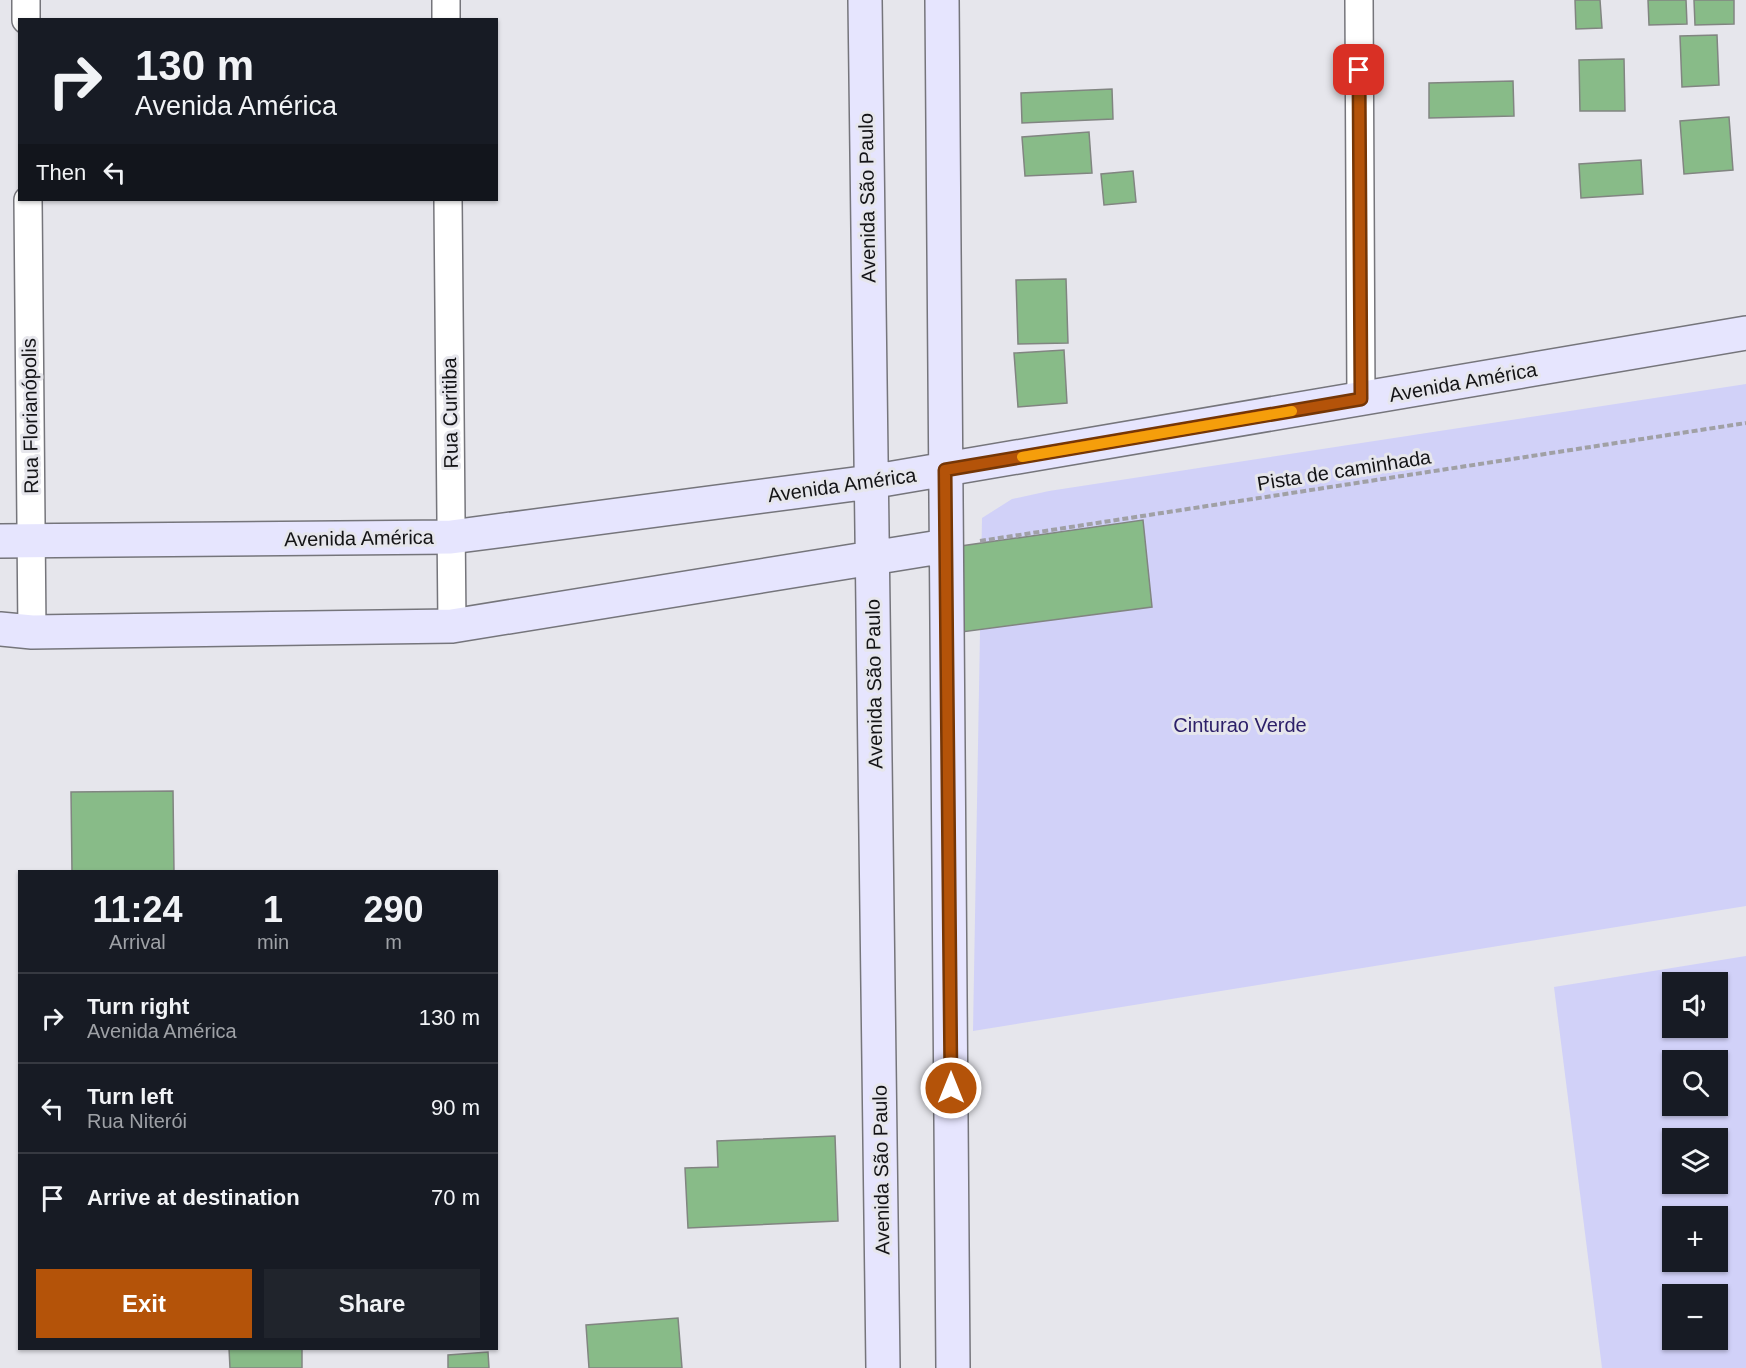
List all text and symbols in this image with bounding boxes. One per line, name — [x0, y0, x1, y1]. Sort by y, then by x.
icon: right — [36, 42, 114, 120]
text: 130 m — [135, 42, 254, 89]
pin — [1333, 44, 1384, 95]
icon: arrive — [1342, 53, 1375, 86]
text: Avenida América — [135, 91, 337, 121]
street label: Avenida São Paulo — [855, 113, 879, 283]
icon: left — [98, 156, 131, 189]
text: Then — [36, 160, 86, 185]
street label: Rua Florianópolis — [18, 338, 42, 494]
street label: Rua Curitiba — [438, 356, 462, 469]
street label: Avenida América — [1387, 358, 1539, 406]
street label: Pista de caminhada — [1256, 445, 1433, 495]
street label: Avenida América — [766, 464, 919, 506]
street label: Avenida América — [284, 526, 435, 550]
street label: Avenida São Paulo — [862, 599, 886, 769]
park label: Cinturao Verde — [1173, 714, 1307, 736]
text: 11:24 — [92, 889, 182, 930]
text: 1 — [263, 889, 283, 930]
text: 290 — [364, 889, 424, 930]
text: Arrival — [109, 931, 166, 953]
text: min — [257, 931, 289, 953]
text: m — [385, 931, 402, 953]
map controls — [1662, 972, 1728, 1350]
button: sound — [1662, 972, 1728, 1038]
text: Turn right — [87, 994, 189, 1019]
icon: right — [36, 1002, 69, 1035]
text: 130 m — [419, 1005, 480, 1030]
text: Avenida América — [87, 1020, 237, 1042]
button: search — [1662, 1050, 1728, 1116]
position arrow — [919, 1056, 983, 1120]
text: Turn left — [87, 1084, 173, 1109]
street label: Avenida São Paulo — [869, 1085, 893, 1255]
icon: left — [36, 1092, 69, 1125]
text: 90 m — [431, 1095, 480, 1120]
text: Rua Niterói — [87, 1110, 187, 1132]
button: layers — [1662, 1128, 1728, 1194]
icon: arrive — [36, 1182, 69, 1215]
text: Arrive at destination — [87, 1185, 300, 1210]
text: 70 m — [431, 1185, 480, 1210]
button: + — [1662, 1206, 1728, 1272]
button: Exit — [36, 1269, 252, 1338]
button: Share — [264, 1269, 480, 1338]
button: − — [1662, 1284, 1728, 1350]

